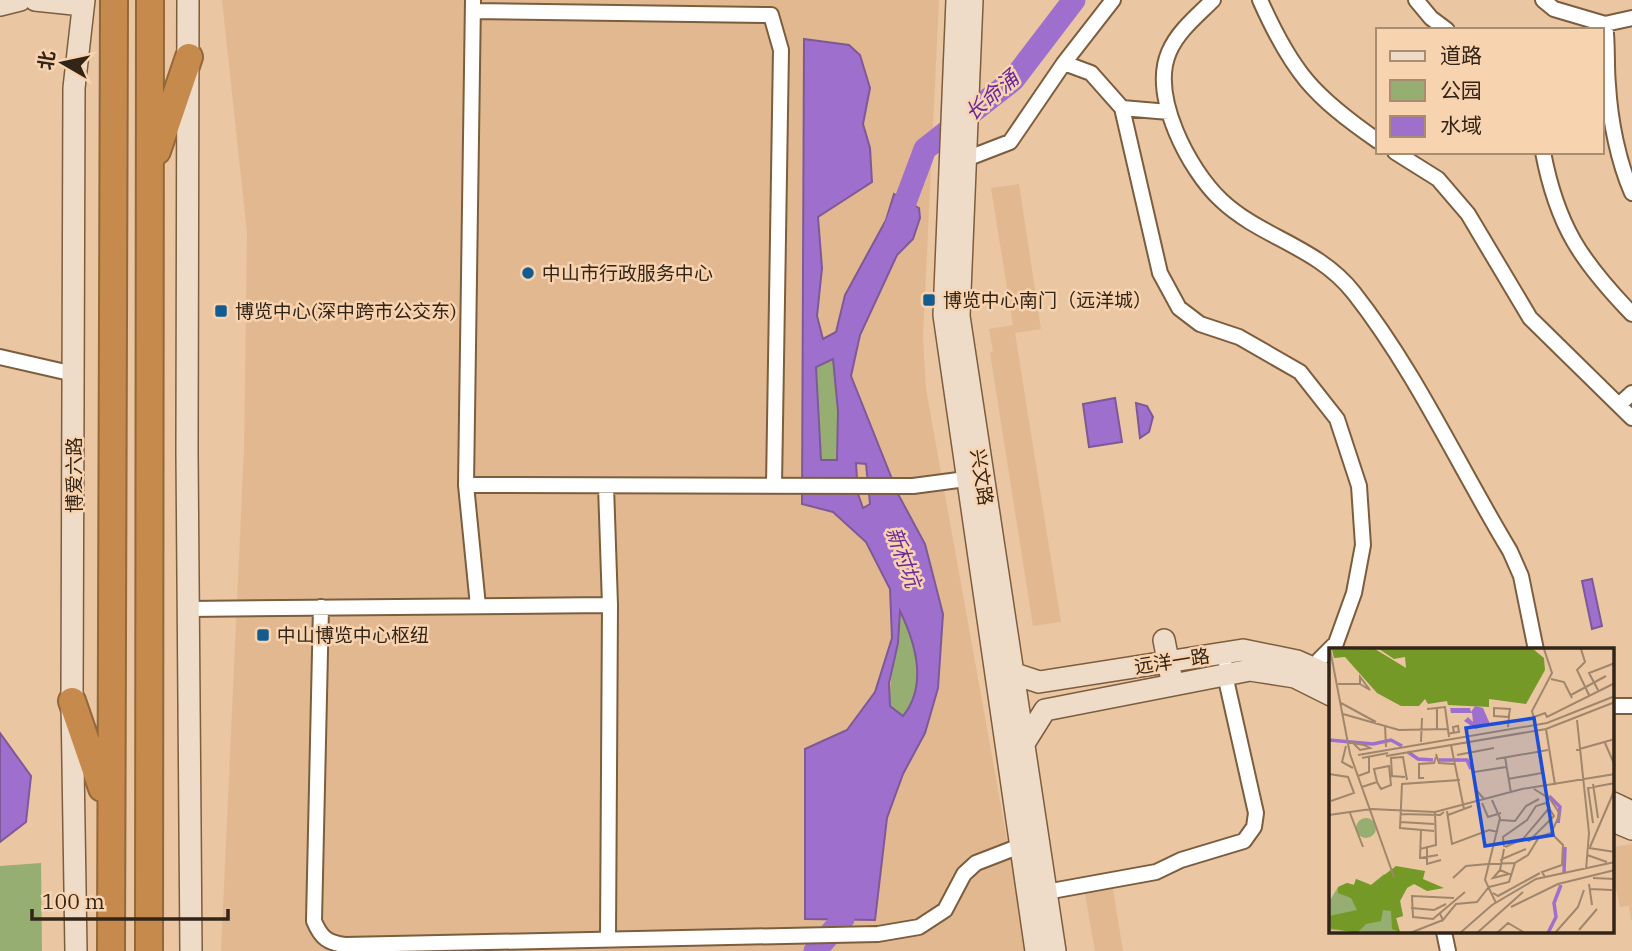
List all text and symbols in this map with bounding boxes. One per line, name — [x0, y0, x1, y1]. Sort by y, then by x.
north arrow — [28, 28, 98, 98]
legend — [1376, 28, 1604, 154]
text: 道路 — [1440, 41, 1482, 69]
text: 北 — [33, 49, 60, 72]
water label: 长命涌 — [958, 62, 1025, 126]
text: 公园 — [1440, 76, 1482, 104]
text: 水域 — [1440, 111, 1482, 139]
place label: 中山市行政服务中心 — [542, 261, 713, 285]
marker: 中山市行政服务中心 — [520, 265, 536, 281]
place label: 博览中心南门（远洋城） — [943, 288, 1152, 312]
marker: 博览中心南门（远洋城） — [921, 292, 937, 308]
place label: 博览中心(深中跨市公交东) — [235, 299, 457, 323]
marker: 博览中心(深中跨市公交东) — [213, 303, 229, 319]
street label: 博爱六路 — [62, 437, 86, 513]
street label: 兴文路 — [966, 447, 998, 507]
water label: 新村坑 — [880, 523, 929, 594]
place label: 中山博览中心枢纽 — [277, 623, 429, 647]
marker: 中山博览中心枢纽 — [255, 627, 271, 643]
street label: 远洋一路 — [1133, 643, 1211, 679]
inset map — [1329, 648, 1614, 934]
scale bar — [32, 878, 228, 922]
text: 100 m — [42, 887, 105, 915]

